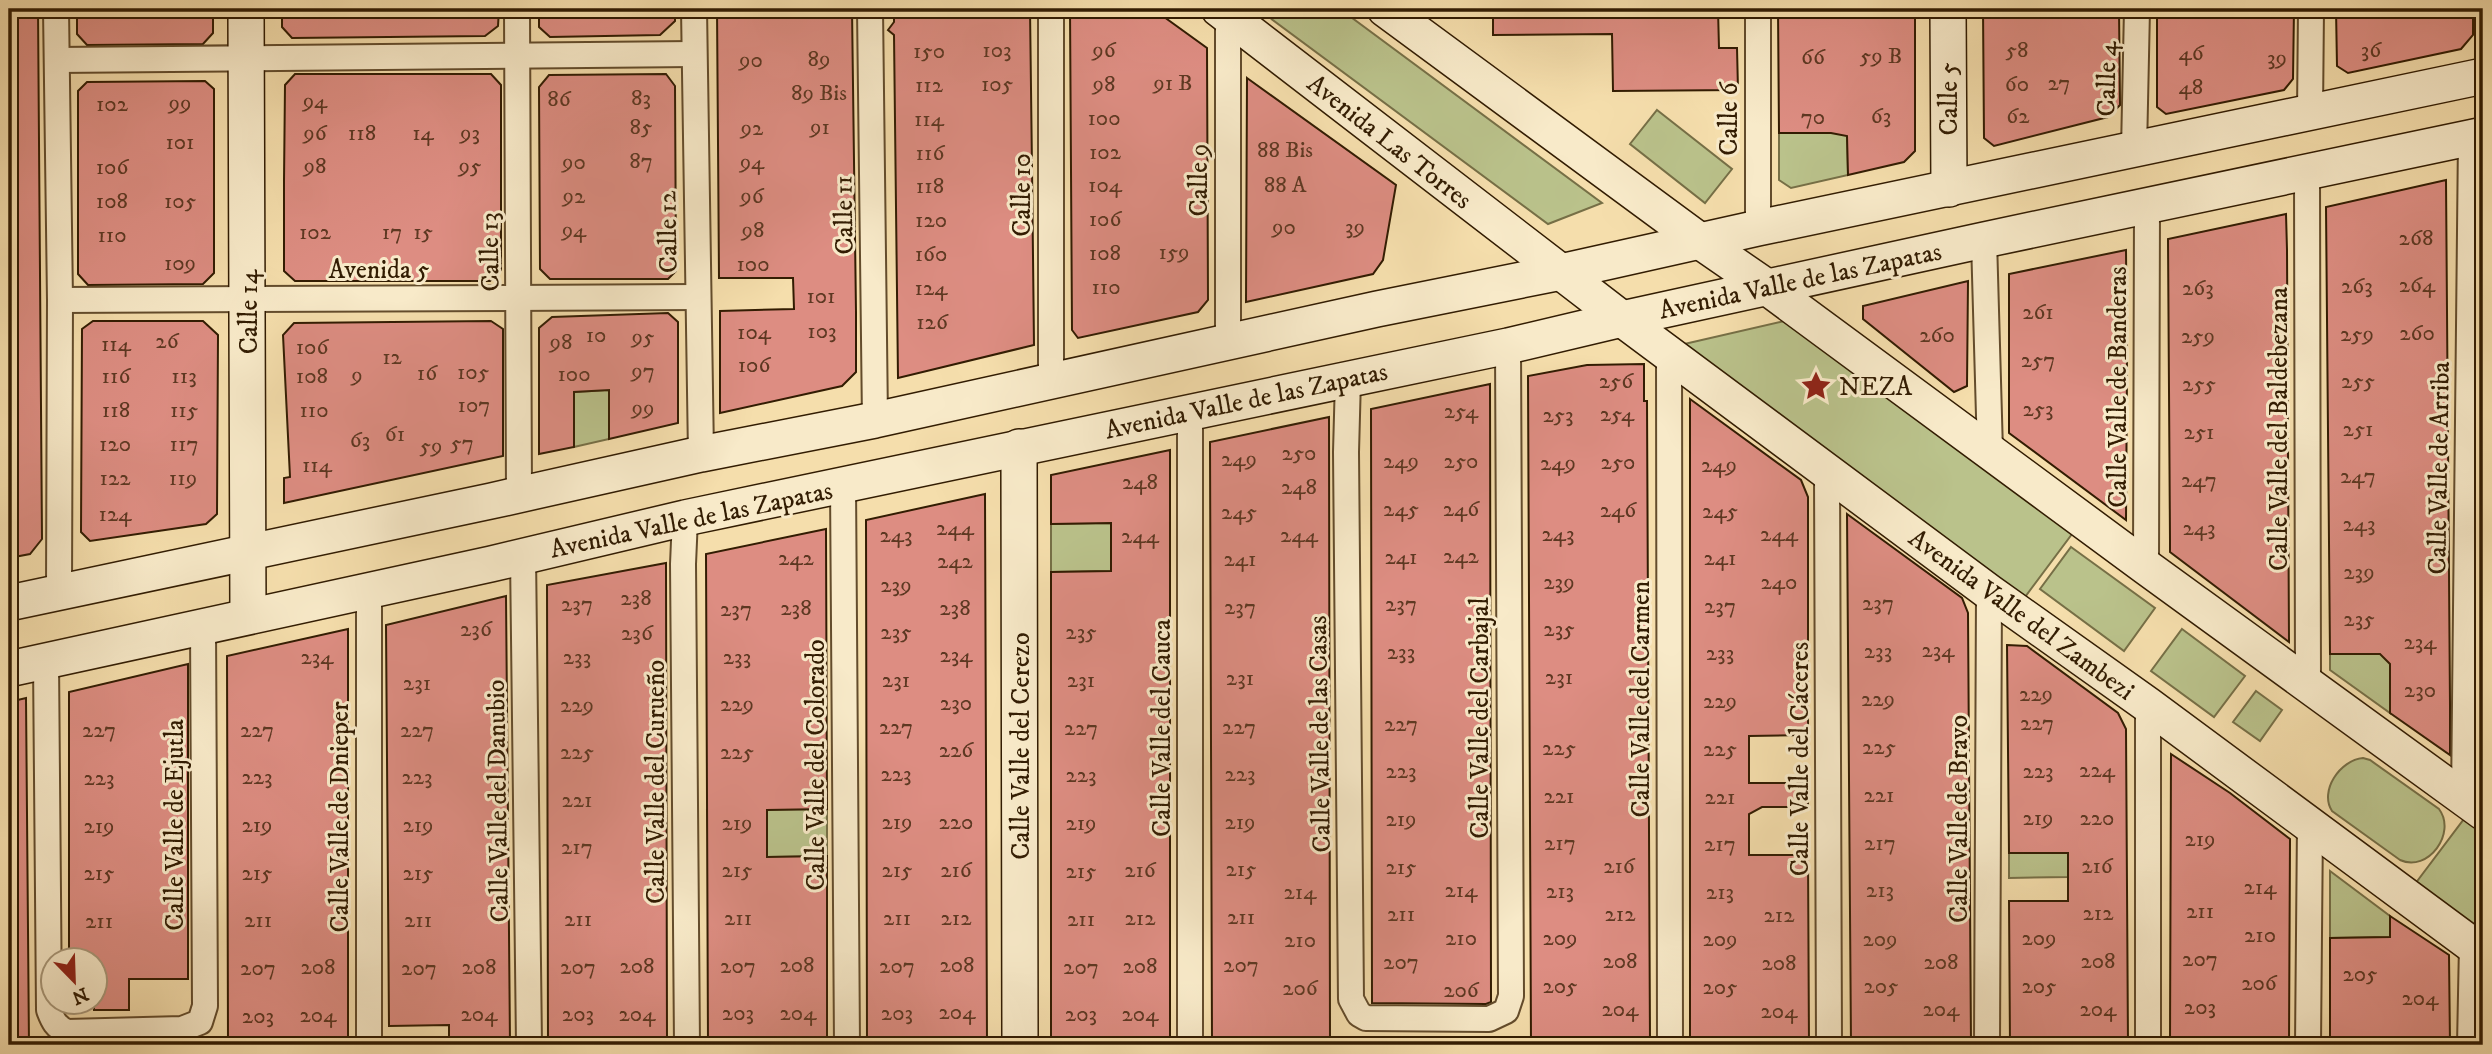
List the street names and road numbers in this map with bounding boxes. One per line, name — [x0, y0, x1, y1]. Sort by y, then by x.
street label: Calle 4 — [2090, 40, 2125, 117]
street label: Calle 5 — [1933, 62, 1966, 136]
street label: Avenida Las Torres — [1300, 67, 1478, 217]
street label: Calle 6 — [1713, 81, 1746, 156]
street label: Calle 9 — [1183, 143, 1216, 217]
street label: Calle 10 — [1006, 153, 1039, 237]
street label: Calle 11 — [827, 175, 862, 255]
street label: Calle 12 — [651, 190, 686, 274]
street label: Calle 13 — [473, 212, 508, 292]
street label: Avenida Valle de las Zapatas — [1656, 235, 1945, 328]
street label: Avenida 5 — [329, 254, 430, 287]
street label: Calle Valle de Banderas — [2102, 266, 2135, 508]
street label: Calle 14 — [233, 269, 266, 354]
street label: Calle Valle del Baldebezana — [2263, 287, 2296, 571]
street label: Avenida Valle de las Zapatas — [1102, 355, 1391, 448]
street label: Calle Valle de Arriba — [2421, 361, 2458, 575]
street label: Avenida Valle de las Zapatas — [547, 474, 836, 567]
street label: Avenida Valle del Zambezi — [1902, 522, 2140, 708]
street label: Calle Valle del Carmen — [1625, 580, 1658, 817]
street label: Calle Valle del Carbajal — [1464, 597, 1497, 839]
street label: Calle Valle de las Casas — [1302, 615, 1339, 853]
street label: Calle Valle del Cauca — [1146, 619, 1179, 837]
street label: Calle Valle del Cerezo — [1005, 632, 1038, 860]
street label: Calle Valle del Colorado — [800, 639, 833, 891]
street label: Calle Valle del Cáceres — [1784, 642, 1817, 876]
street label: Calle Valle del Curueño — [640, 660, 673, 904]
street label: Calle Valle del Danubio — [480, 679, 517, 923]
street label: Calle Valle de Dnieper — [324, 701, 357, 933]
street label: Calle Valle de Bravo — [1943, 715, 1976, 923]
street label: Calle Valle de Ejutla — [159, 719, 192, 931]

